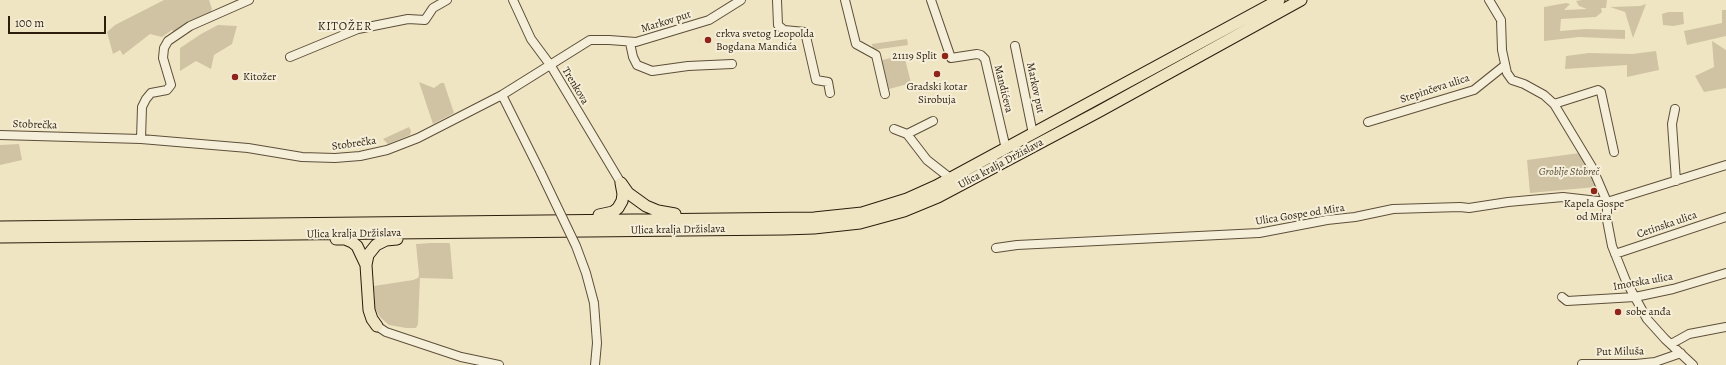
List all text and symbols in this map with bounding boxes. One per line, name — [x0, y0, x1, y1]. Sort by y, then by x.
scale bar — [10, 8, 108, 34]
street label: Markov put — [639, 8, 693, 36]
text: 100 m — [15, 15, 44, 31]
district label: KITOŽER — [318, 20, 372, 34]
place label: crkva svetog Leopolda Bogdana Mandića — [716, 27, 814, 53]
marker: crkva svetog Leopolda Bogdana Mandića — [703, 35, 713, 45]
place label: 21119 Split — [892, 49, 937, 63]
marker: 21119 Split — [940, 51, 950, 61]
street label: Markov put — [1023, 61, 1047, 115]
street label: Mandićeva — [991, 64, 1015, 114]
street label: Trenkova — [559, 65, 591, 107]
marker: Gradski kotar Sirobuja — [932, 69, 942, 79]
place label: Kitožer — [243, 70, 276, 84]
marker: Kitožer — [230, 72, 240, 82]
street label: Stepinčeva ulica — [1399, 72, 1471, 106]
place label: Gradski kotar Sirobuja — [906, 80, 968, 106]
street label: Stobrečka — [12, 118, 58, 132]
street label: Stobrečka — [331, 134, 377, 154]
street label: Ulica kralja Držislava — [956, 136, 1046, 192]
park label: Groblje Stobreč — [1539, 165, 1599, 179]
marker: Kapela Gospe od Mira — [1589, 186, 1599, 196]
place label: Kapela Gospe od Mira — [1564, 197, 1624, 223]
street label: Ulica Gospe od Mira — [1254, 201, 1346, 229]
street label: Cetinska ulica — [1635, 209, 1699, 241]
street label: Ulica kralja Držislava — [631, 223, 725, 237]
street label: Ulica kralja Držislava — [307, 227, 401, 241]
street label: Imotska ulica — [1612, 270, 1674, 294]
place label: sobe anđa — [1626, 305, 1671, 319]
marker: sobe anđa — [1613, 307, 1623, 317]
street label: Put Miluša — [1596, 345, 1644, 359]

